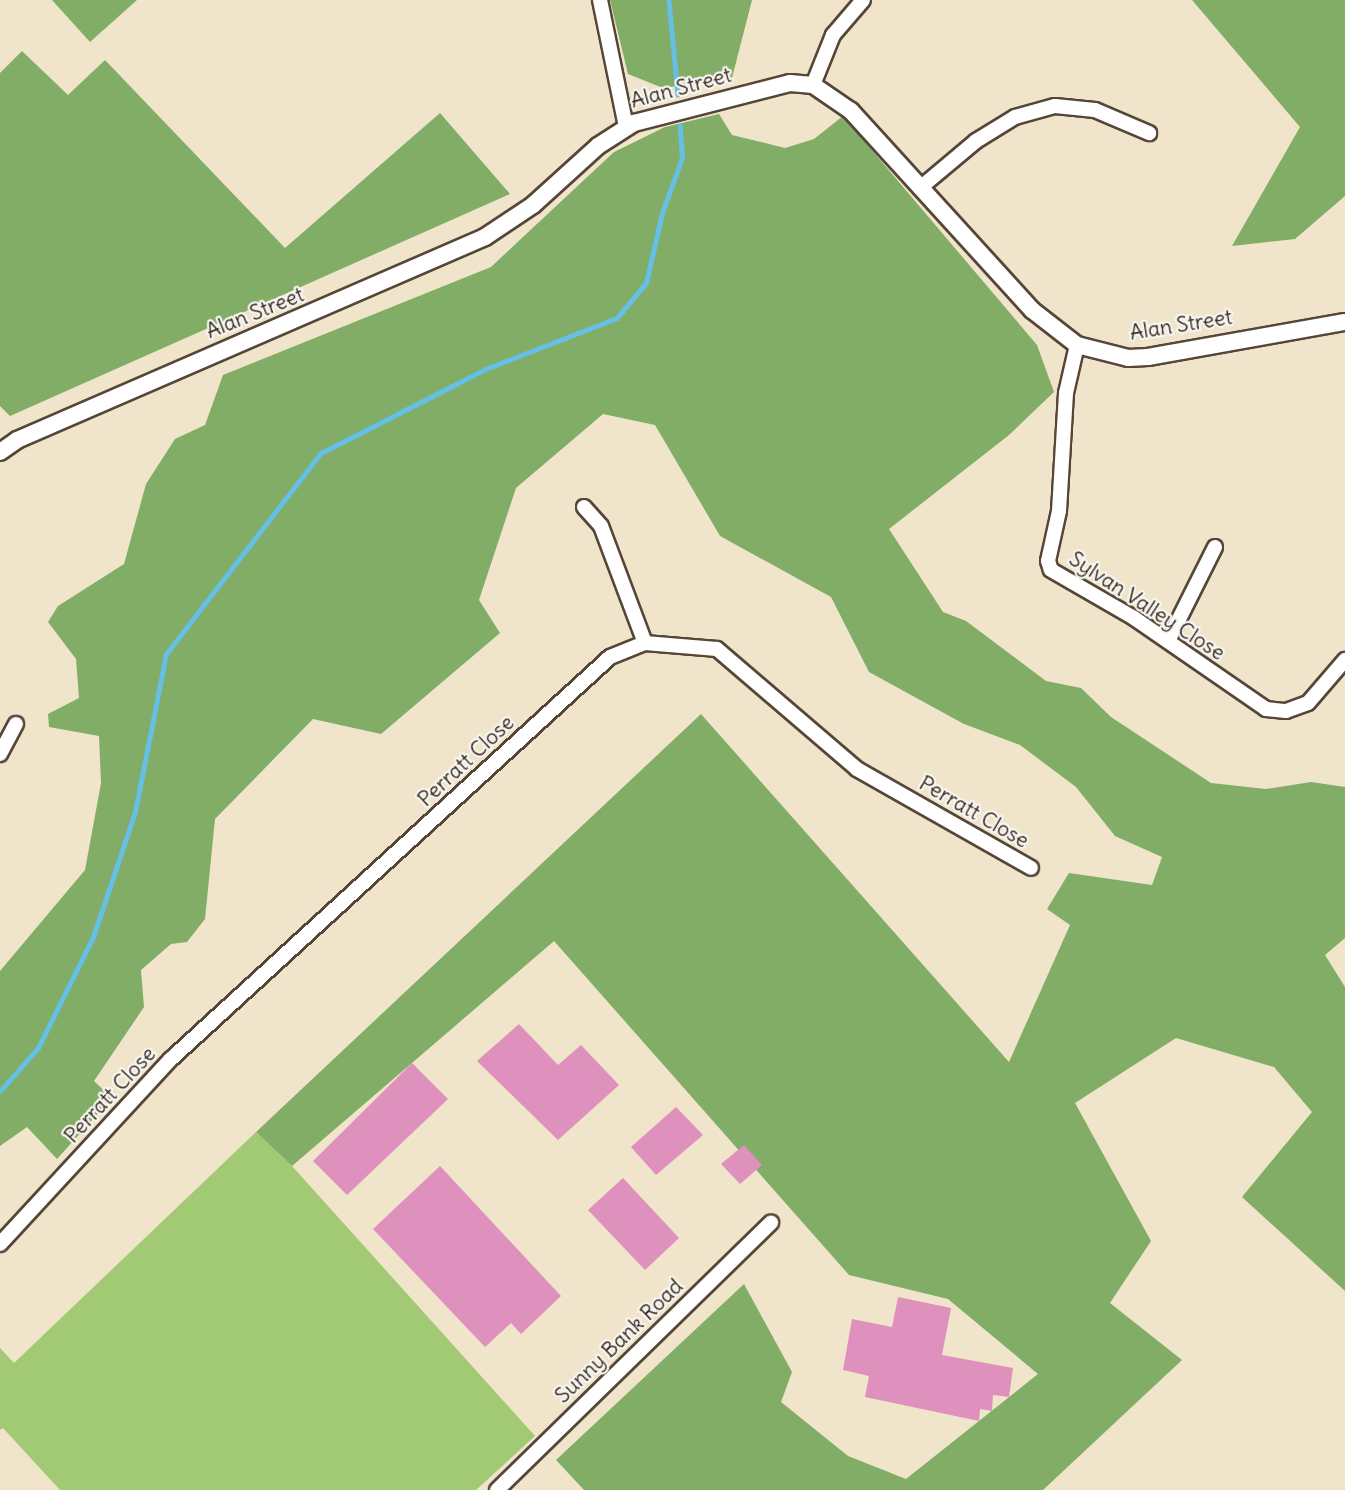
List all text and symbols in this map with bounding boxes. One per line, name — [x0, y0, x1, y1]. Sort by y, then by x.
street label: Alan Street — [628, 62, 734, 114]
street label: Alan Street — [202, 282, 308, 344]
street label: Alan Street — [1128, 304, 1234, 346]
street label: Sylvan Valley Close — [1064, 546, 1230, 666]
street label: Perratt Close — [413, 710, 519, 812]
street label: Perratt Close — [915, 770, 1033, 854]
street label: Perratt Close — [59, 1042, 161, 1148]
street label: Sunny Bank Road — [550, 1274, 688, 1408]

